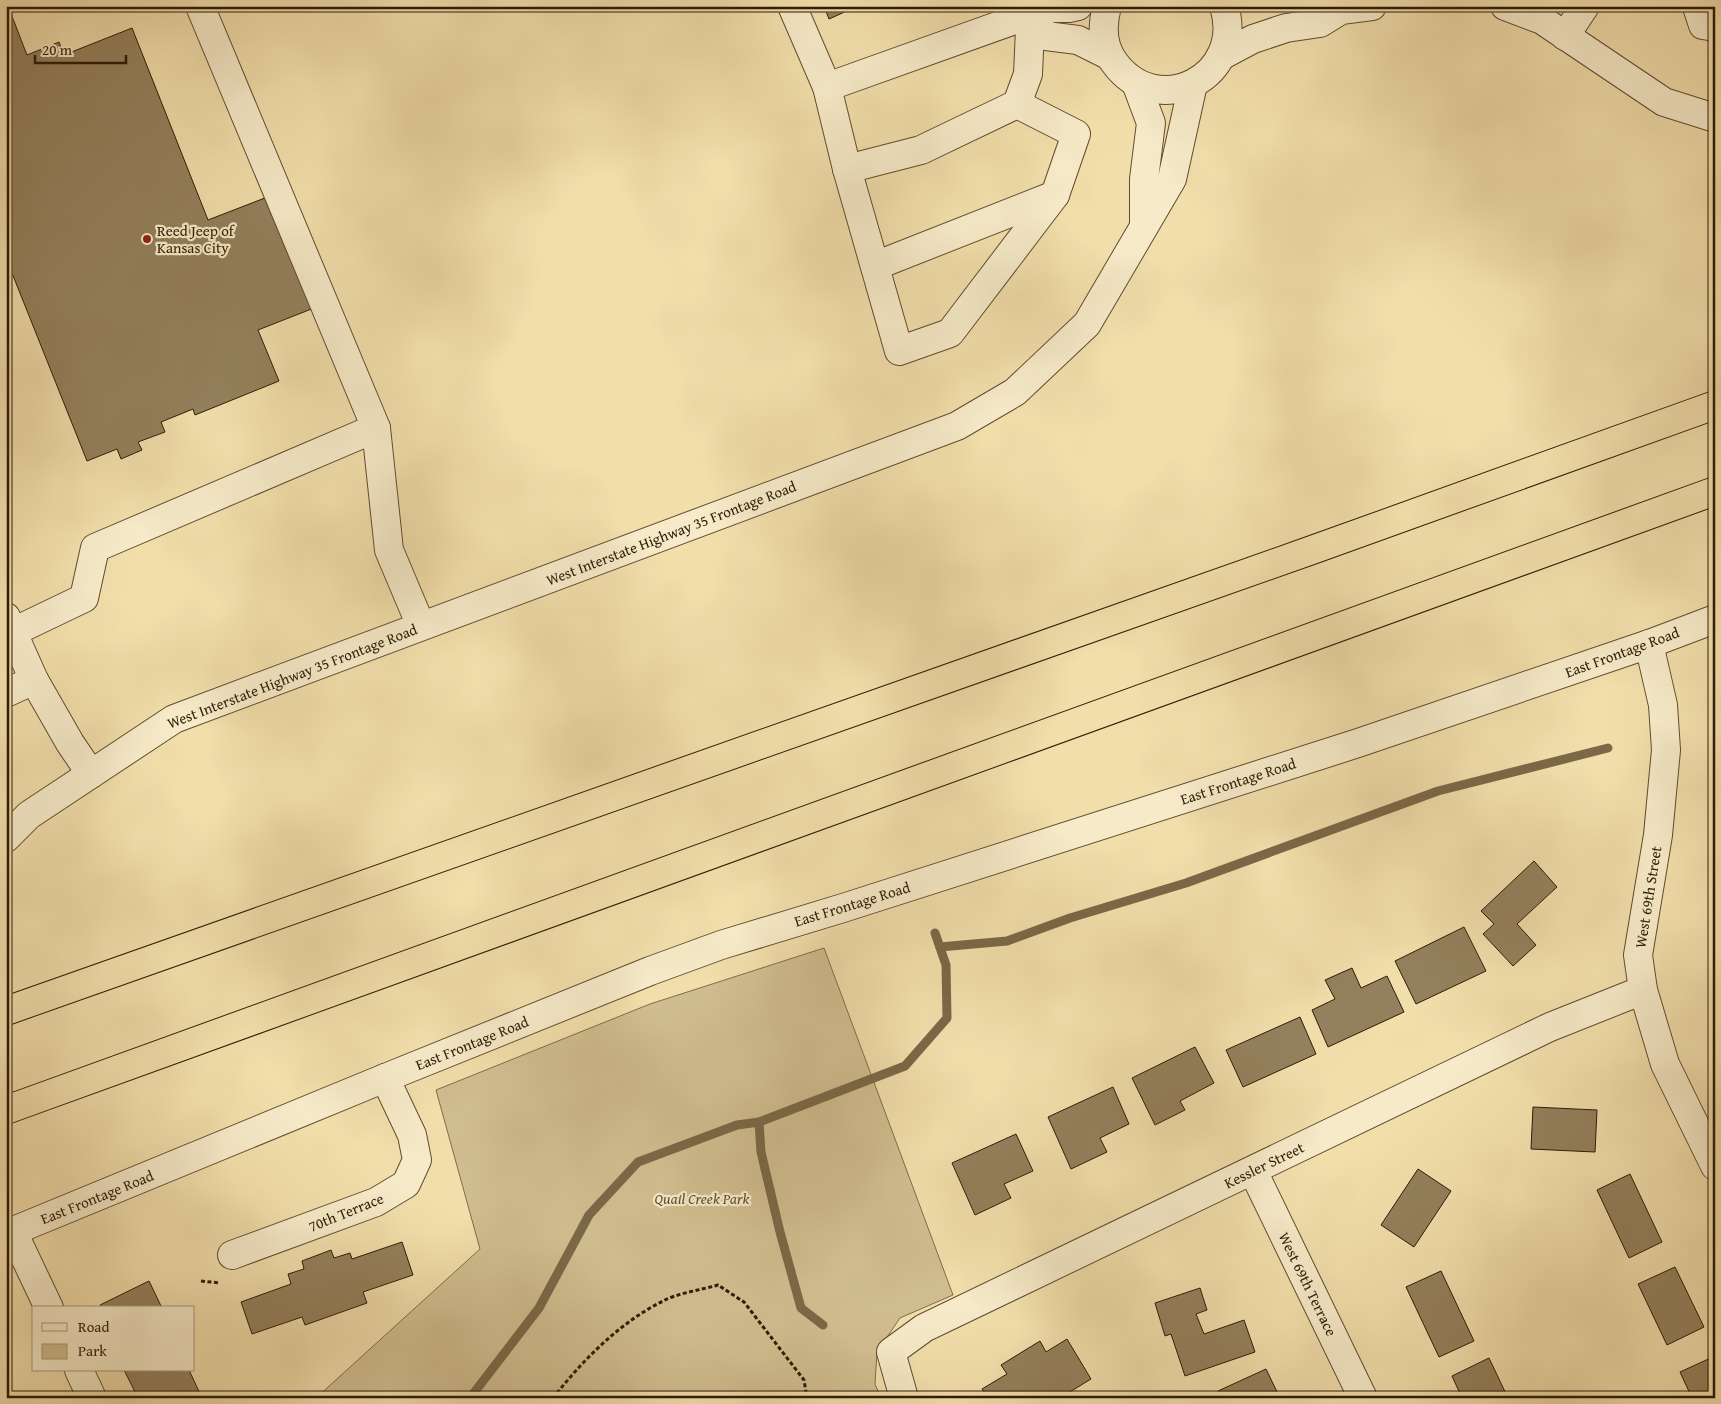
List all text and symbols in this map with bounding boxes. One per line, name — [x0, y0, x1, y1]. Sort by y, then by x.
scale bar — [35, 32, 126, 64]
text: 20 m — [42, 39, 73, 60]
place label: Reed Jeep of Kansas City — [157, 220, 236, 258]
marker: Reed Jeep of Kansas City — [141, 233, 153, 245]
street label: West Interstate Highway 35 Frontage Road — [543, 475, 799, 591]
street label: West Interstate Highway 35 Frontage Road — [164, 618, 420, 734]
street label: East Frontage Road — [1562, 622, 1682, 682]
street label: East Frontage Road — [1178, 752, 1298, 810]
street label: West 69th Street — [1630, 844, 1667, 950]
street label: East Frontage Road — [791, 876, 913, 932]
street label: East Frontage Road — [412, 1011, 532, 1075]
street label: Kessler Street — [1221, 1136, 1308, 1193]
street label: East Frontage Road — [37, 1165, 157, 1229]
street label: 70th Terrace — [305, 1187, 387, 1237]
park label: Quail Creek Park — [655, 1188, 750, 1209]
street label: West 69th Terrace — [1274, 1229, 1342, 1339]
legend — [32, 1306, 195, 1372]
text: Road — [78, 1316, 109, 1337]
text: Park — [78, 1340, 107, 1361]

